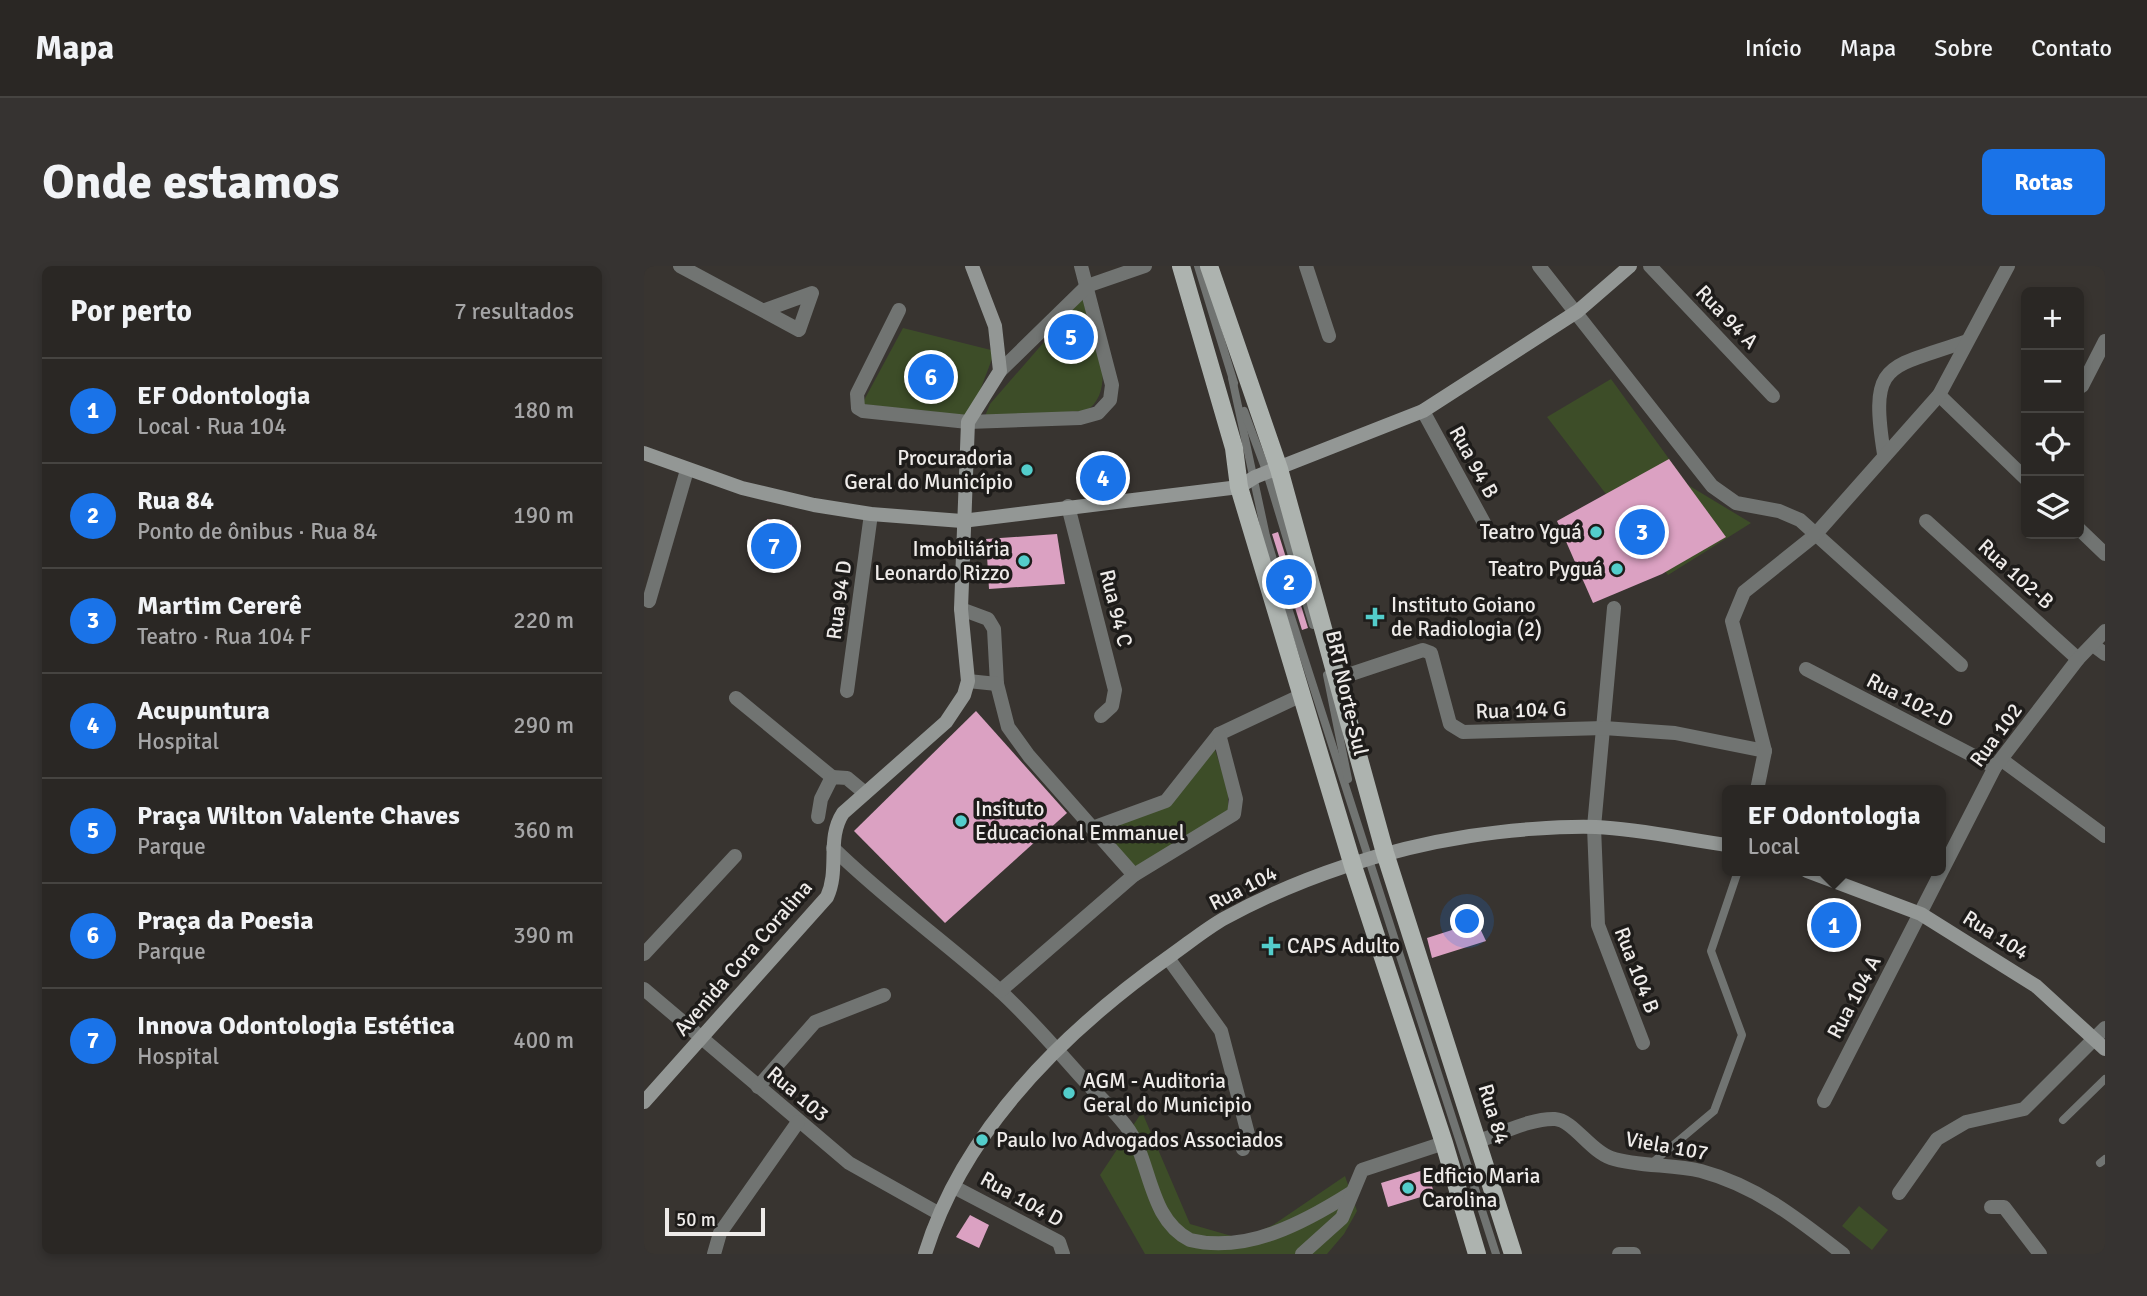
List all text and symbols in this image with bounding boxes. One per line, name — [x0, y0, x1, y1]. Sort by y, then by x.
text: Mapa — [35, 28, 114, 69]
text: Início — [1745, 33, 1802, 63]
text: Mapa — [1840, 33, 1896, 63]
text: Sobre — [1934, 33, 1993, 63]
text: Contato — [2031, 33, 2112, 63]
button: Rotas — [1982, 149, 2105, 215]
text: Onde estamos — [42, 152, 339, 212]
street label: Rua 94 A — [1690, 280, 1764, 355]
map controls — [2021, 287, 2084, 539]
button: + — [2021, 287, 2084, 350]
text: Por perto — [70, 293, 192, 330]
text: 7 resultados — [454, 297, 574, 326]
pin: 5 — [1048, 311, 1094, 363]
button: − — [2021, 350, 2084, 413]
pin: 6 — [908, 351, 954, 403]
text: EF Odontologia — [137, 380, 310, 412]
text: 1 — [87, 396, 99, 425]
text: 180 m — [513, 396, 574, 425]
text: Local · Rua 104 — [137, 412, 287, 441]
button: locate — [2021, 413, 2084, 476]
street label: Rua 94 B — [1443, 421, 1505, 503]
place label: Procuradoria Geral do Município — [844, 445, 1013, 495]
pin: 4 — [1080, 452, 1126, 504]
marker: Procuradoria Geral do Município — [1019, 462, 1035, 478]
button: layers — [2021, 476, 2084, 539]
text: Rua 84 — [137, 485, 214, 517]
text: 2 — [87, 501, 99, 530]
text: 190 m — [513, 501, 574, 530]
pin: 3 — [1619, 506, 1665, 558]
text: Ponto de ônibus · Rua 84 — [137, 517, 378, 546]
place label: Teatro Yguá — [1480, 519, 1582, 545]
pin: 7 — [751, 520, 797, 572]
marker: Teatro Yguá — [1588, 524, 1604, 540]
street label: Rua 102-B — [1973, 533, 2059, 615]
place label: Imobiliária Leonardo Rizzo — [874, 536, 1010, 586]
marker: Imobiliária Leonardo Rizzo — [1016, 553, 1032, 569]
pin: 2 — [1266, 556, 1312, 608]
place label: Teatro Pyguá — [1488, 556, 1603, 582]
street label: Rua 94 D — [821, 559, 857, 641]
marker: Teatro Pyguá — [1609, 561, 1625, 577]
street label: Rua 94 C — [1094, 567, 1138, 649]
text: Martim Cererê — [137, 590, 302, 622]
place label: Instituto Goiano de Radiologia (2) — [1391, 592, 1542, 642]
text: 3 — [87, 606, 99, 635]
text: 220 m — [513, 606, 574, 635]
marker: Instituto Goiano de Radiologia (2) — [1365, 607, 1385, 627]
text: Teatro · Rua 104 F — [137, 622, 311, 651]
street label: BRT Norte-Sul — [1320, 628, 1374, 758]
street label: Rua 102-D — [1862, 667, 1958, 733]
text: Acupuntura — [137, 695, 270, 727]
street label: Rua 104 G — [1475, 695, 1567, 725]
street label: Rua 102 — [1964, 698, 2028, 772]
text: 4 — [87, 711, 99, 740]
text: 290 m — [513, 711, 574, 740]
text: Hospital — [137, 727, 219, 756]
popup — [1722, 785, 1946, 876]
place label: Insituto Educacional Emmanuel — [975, 796, 1185, 846]
text: Praça Wilton Valente Chaves — [137, 800, 460, 832]
text: EF Odontologia — [1747, 800, 1921, 832]
marker: Insituto Educacional Emmanuel — [953, 813, 969, 829]
text: 5 — [87, 816, 99, 845]
text: 360 m — [513, 816, 574, 845]
text: Parque — [137, 832, 206, 861]
text: Local — [1747, 832, 1800, 861]
street label: Rua 104 — [1205, 860, 1281, 916]
street label: Avenida Cora Coralina — [668, 875, 818, 1041]
pin: 1 — [1811, 899, 1857, 951]
your location — [1450, 904, 1484, 938]
text: Praça da Poesia — [137, 905, 314, 937]
street label: Rua 104 — [1958, 905, 2034, 965]
text: 6 — [87, 921, 99, 950]
text: 390 m — [513, 921, 574, 950]
street label: Rua 104 B — [1609, 923, 1665, 1017]
place label: CAPS Adulto — [1287, 933, 1400, 959]
marker: CAPS Adulto — [1261, 936, 1281, 956]
text: Parque — [137, 937, 206, 966]
street label: Rua 104 A — [1821, 951, 1887, 1043]
text: Innova Odontologia Estética — [137, 1010, 455, 1042]
text: 7 — [87, 1026, 99, 1055]
text: 400 m — [513, 1026, 574, 1055]
text: Hospital — [137, 1042, 219, 1071]
street label: Rua 103 — [762, 1061, 834, 1127]
place label: AGM - Auditoria Geral do Municipio — [1083, 1068, 1252, 1118]
street label: Rua 84 — [1473, 1081, 1515, 1147]
marker: AGM - Auditoria Geral do Municipio — [1061, 1085, 1077, 1101]
street label: Viela 107 — [1623, 1126, 1711, 1166]
place label: Paulo Ivo Advogados Associados — [996, 1127, 1283, 1153]
marker: Paulo Ivo Advogados Associados — [974, 1132, 990, 1148]
place label: Edficio Maria Carolina — [1422, 1163, 1540, 1213]
street label: Rua 104 D — [976, 1166, 1068, 1232]
marker: Edficio Maria Carolina — [1400, 1180, 1416, 1196]
scale bar — [665, 1205, 765, 1237]
text: 50 m — [676, 1208, 716, 1232]

